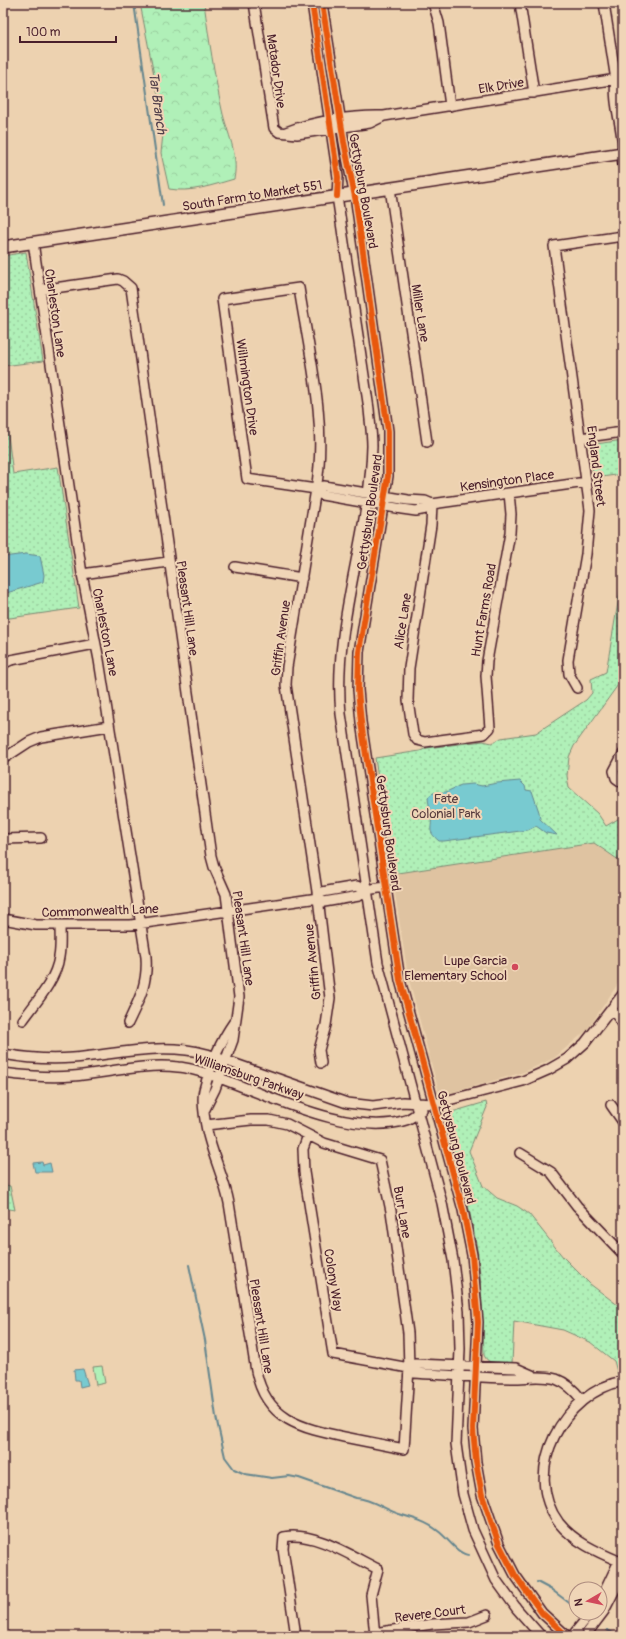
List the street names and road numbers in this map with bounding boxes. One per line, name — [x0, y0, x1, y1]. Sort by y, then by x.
street label: Matador Drive — [263, 33, 289, 110]
street label: Elk Drive — [477, 74, 526, 97]
street label: Gettysburg Boulevard — [345, 132, 381, 250]
street label: South Farm to Market 551 — [181, 177, 323, 215]
street label: Charleston Lane — [41, 268, 69, 359]
street label: Miller Lane — [408, 283, 433, 344]
street label: Willmington Drive — [232, 338, 262, 437]
street label: England Street — [583, 425, 609, 508]
street label: Gettysburg Boulevard — [354, 453, 386, 571]
street label: Kensington Place — [459, 466, 556, 495]
street label: Pleasant Hill Lane — [172, 560, 202, 657]
street label: Hunt Farms Road — [468, 562, 500, 658]
street label: Charleston Lane — [89, 587, 121, 678]
street label: Alice Lane — [391, 591, 415, 650]
street label: Griffin Avenue — [268, 599, 294, 677]
street label: Gettysburg Boulevard — [372, 774, 404, 892]
street label: Pleasant Hill Lane — [228, 890, 258, 987]
street label: Commonwealth Lane — [41, 901, 159, 921]
street label: Griffin Avenue — [301, 922, 325, 1001]
street label: Williamsburg Parkway — [192, 1051, 306, 1103]
street label: Gettysburg Boulevard — [433, 1089, 479, 1206]
street label: Burr Lane — [390, 1185, 415, 1240]
street label: Colony Way — [320, 1248, 346, 1313]
street label: Pleasant Hill Lane — [246, 1278, 276, 1375]
street label: Revere Court — [394, 1602, 467, 1626]

